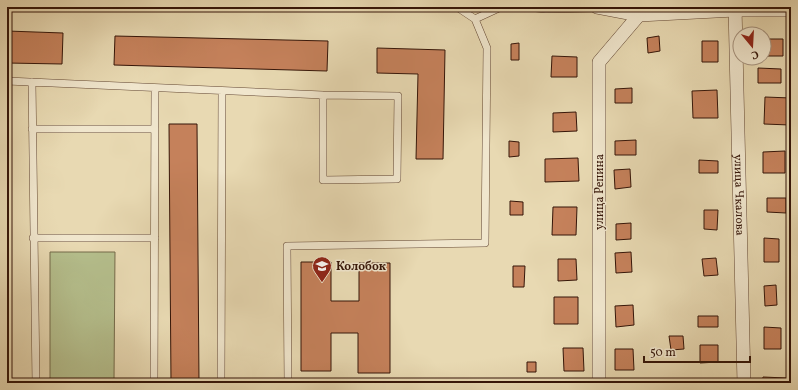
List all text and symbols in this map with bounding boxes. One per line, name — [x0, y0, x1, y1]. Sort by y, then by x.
north arrow — [732, 26, 772, 66]
text: С — [749, 46, 760, 62]
street label: улица Репина — [592, 154, 608, 230]
street label: улица Чкалова — [730, 154, 747, 236]
school or university icon: Колобок — [311, 255, 333, 283]
place label: Колобок — [336, 259, 386, 275]
scale bar — [644, 338, 750, 364]
text: 50 m — [650, 345, 676, 361]

